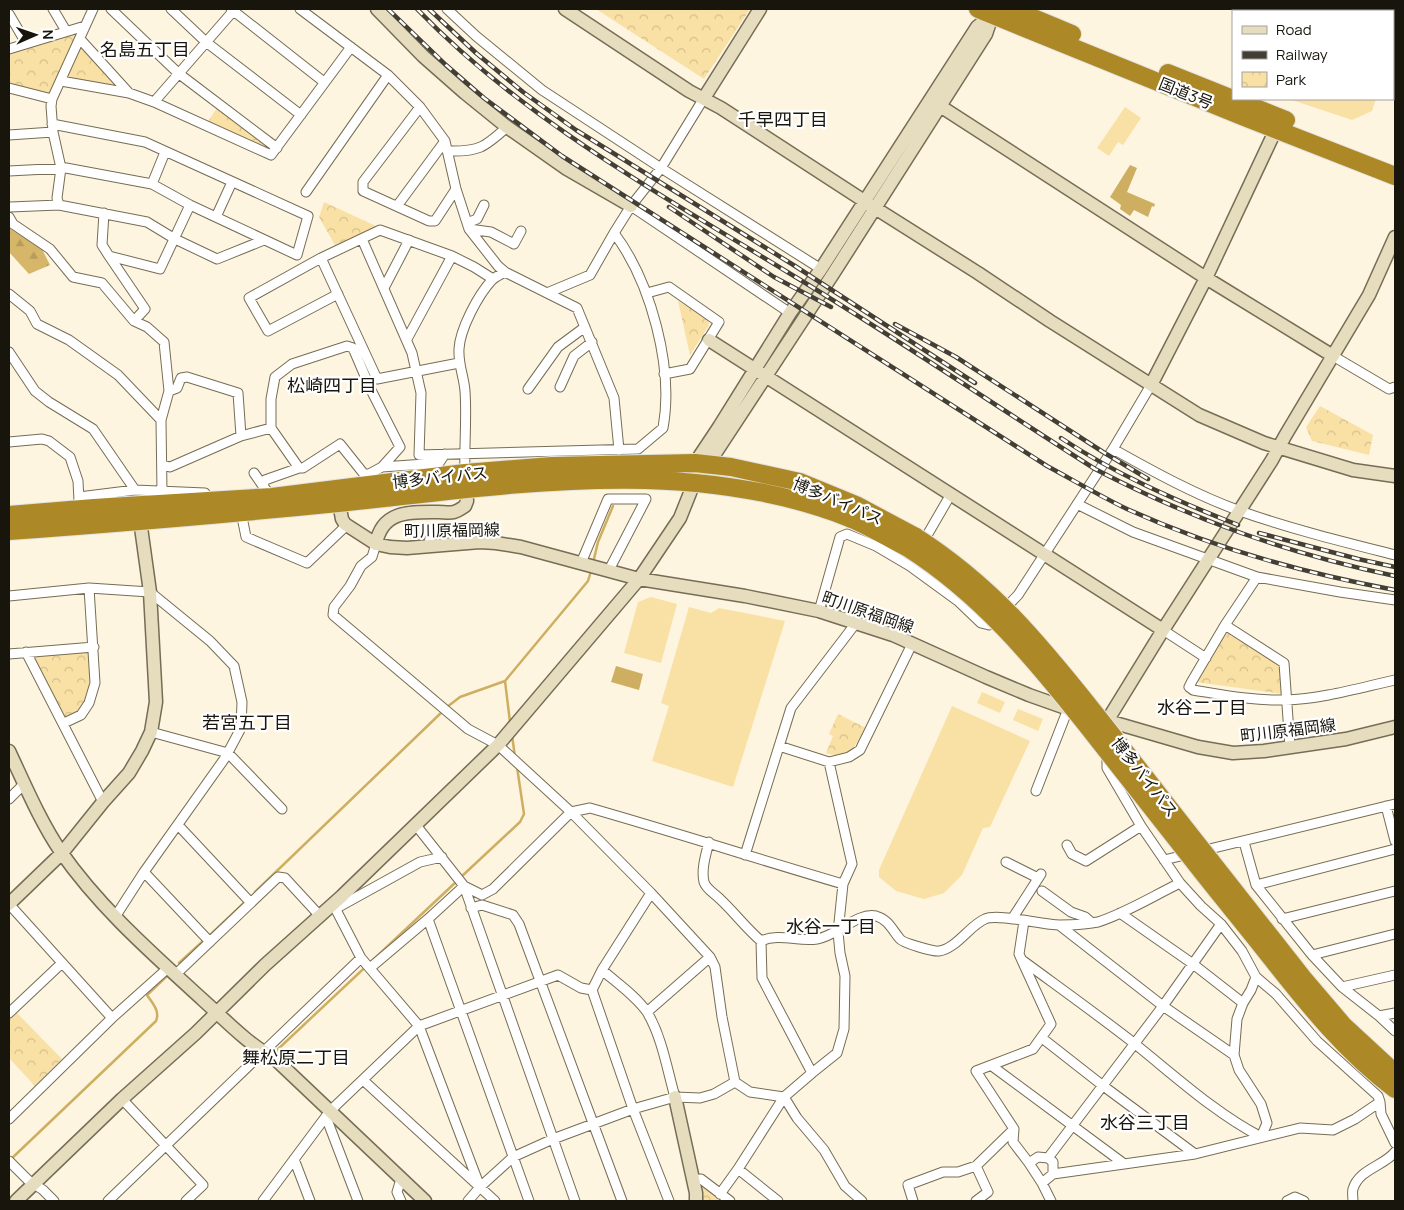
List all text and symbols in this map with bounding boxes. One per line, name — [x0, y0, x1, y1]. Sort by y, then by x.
north arrow — [10, 10, 60, 60]
legend — [1232, 10, 1394, 100]
text: Road — [1276, 19, 1312, 40]
text: N — [39, 29, 58, 40]
district label: 名島五丁目 — [100, 37, 190, 61]
text: Railway — [1276, 44, 1328, 65]
text: Park — [1276, 69, 1306, 90]
street label: 国道3号 — [1156, 72, 1216, 114]
district label: 千早四丁目 — [738, 107, 828, 131]
district label: 松崎四丁目 — [287, 373, 377, 397]
street label: 博多バイパス — [391, 461, 489, 493]
street label: 博多バイパス — [790, 472, 886, 530]
street label: 町川原福岡線 — [404, 518, 500, 542]
street label: 町川原福岡線 — [819, 586, 917, 638]
district label: 水谷二丁目 — [1157, 695, 1247, 719]
district label: 若宮五丁目 — [202, 710, 292, 734]
street label: 町川原福岡線 — [1239, 713, 1337, 747]
street label: 博多バイパス — [1107, 733, 1183, 821]
district label: 水谷一丁目 — [786, 914, 876, 938]
district label: 舞松原二丁目 — [242, 1045, 350, 1069]
district label: 水谷三丁目 — [1100, 1110, 1190, 1134]

